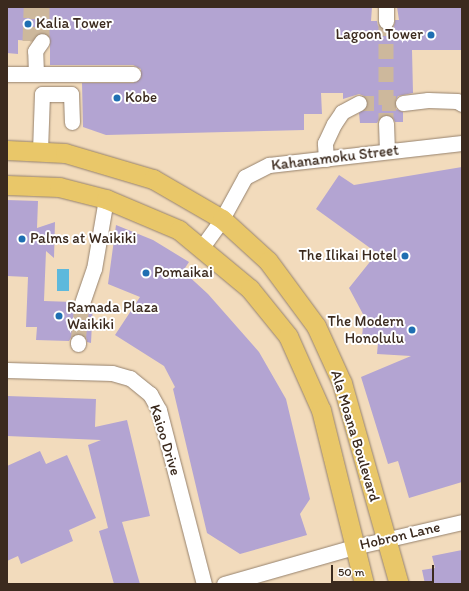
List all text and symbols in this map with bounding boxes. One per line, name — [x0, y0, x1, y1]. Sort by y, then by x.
place label: Kalia Tower — [36, 15, 110, 33]
marker: Kalia Tower — [23, 19, 33, 29]
place label: Lagoon Tower — [336, 26, 423, 44]
marker: Lagoon Tower — [426, 30, 436, 40]
place label: Kobe — [125, 89, 157, 107]
marker: Kobe — [112, 93, 122, 103]
street label: Kahanamoku Street — [270, 141, 400, 175]
place label: Palms at Waikiki — [30, 230, 136, 248]
marker: Palms at Waikiki — [17, 234, 27, 244]
place label: The Ilikai Hotel — [299, 247, 397, 265]
marker: The Ilikai Hotel — [400, 251, 410, 261]
place label: Pomaikai — [154, 264, 213, 282]
marker: Pomaikai — [141, 268, 151, 278]
place label: Ramada Plaza Waikiki — [67, 298, 158, 333]
marker: Ramada Plaza Waikiki — [54, 311, 64, 321]
place label: The Modern Honolulu — [328, 312, 404, 347]
marker: The Modern Honolulu — [407, 325, 417, 335]
street label: Ala Moana Boulevard — [326, 368, 384, 504]
street label: Kaioo Drive — [146, 402, 184, 478]
street label: Hobron Lane — [358, 518, 442, 554]
scale bar — [333, 557, 436, 583]
text: 50 m — [338, 565, 364, 579]

